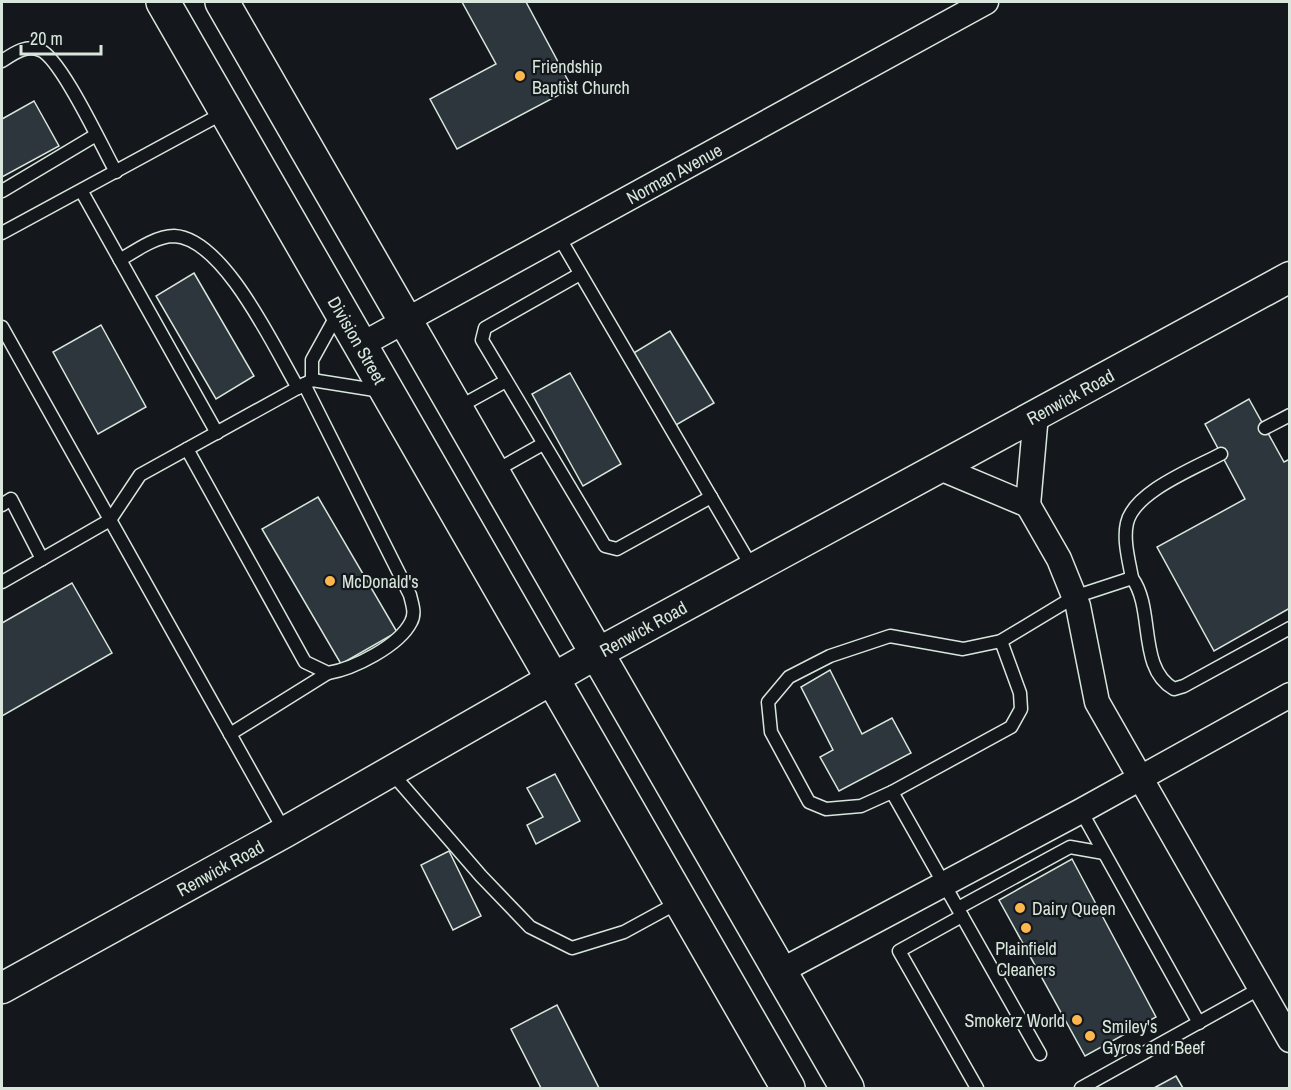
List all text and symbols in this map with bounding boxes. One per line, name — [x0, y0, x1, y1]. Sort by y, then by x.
scale bar — [21, 18, 100, 56]
text: 20 m — [30, 26, 63, 51]
place label: Friendship Baptist Church — [532, 54, 630, 100]
marker: Friendship Baptist Church — [513, 69, 527, 83]
street label: Norman Avenue — [622, 137, 726, 210]
street label: Division Street — [322, 291, 393, 389]
street label: Renwick Road — [1022, 363, 1118, 430]
place label: McDonald's — [342, 569, 419, 594]
marker: McDonald's — [323, 574, 337, 588]
street label: Renwick Road — [595, 595, 691, 662]
street label: Renwick Road — [172, 834, 268, 902]
place label: Dairy Queen — [1032, 896, 1116, 921]
marker: Dairy Queen — [1013, 901, 1027, 915]
marker: Plainfield Cleaners — [1019, 921, 1033, 935]
place label: Plainfield Cleaners — [995, 936, 1057, 982]
place label: Smokerz World — [964, 1008, 1065, 1033]
marker: Smokerz World — [1070, 1013, 1084, 1027]
place label: Smiley's Gyros and Beef — [1102, 1014, 1205, 1060]
marker: Smiley's Gyros and Beef — [1083, 1029, 1097, 1043]

